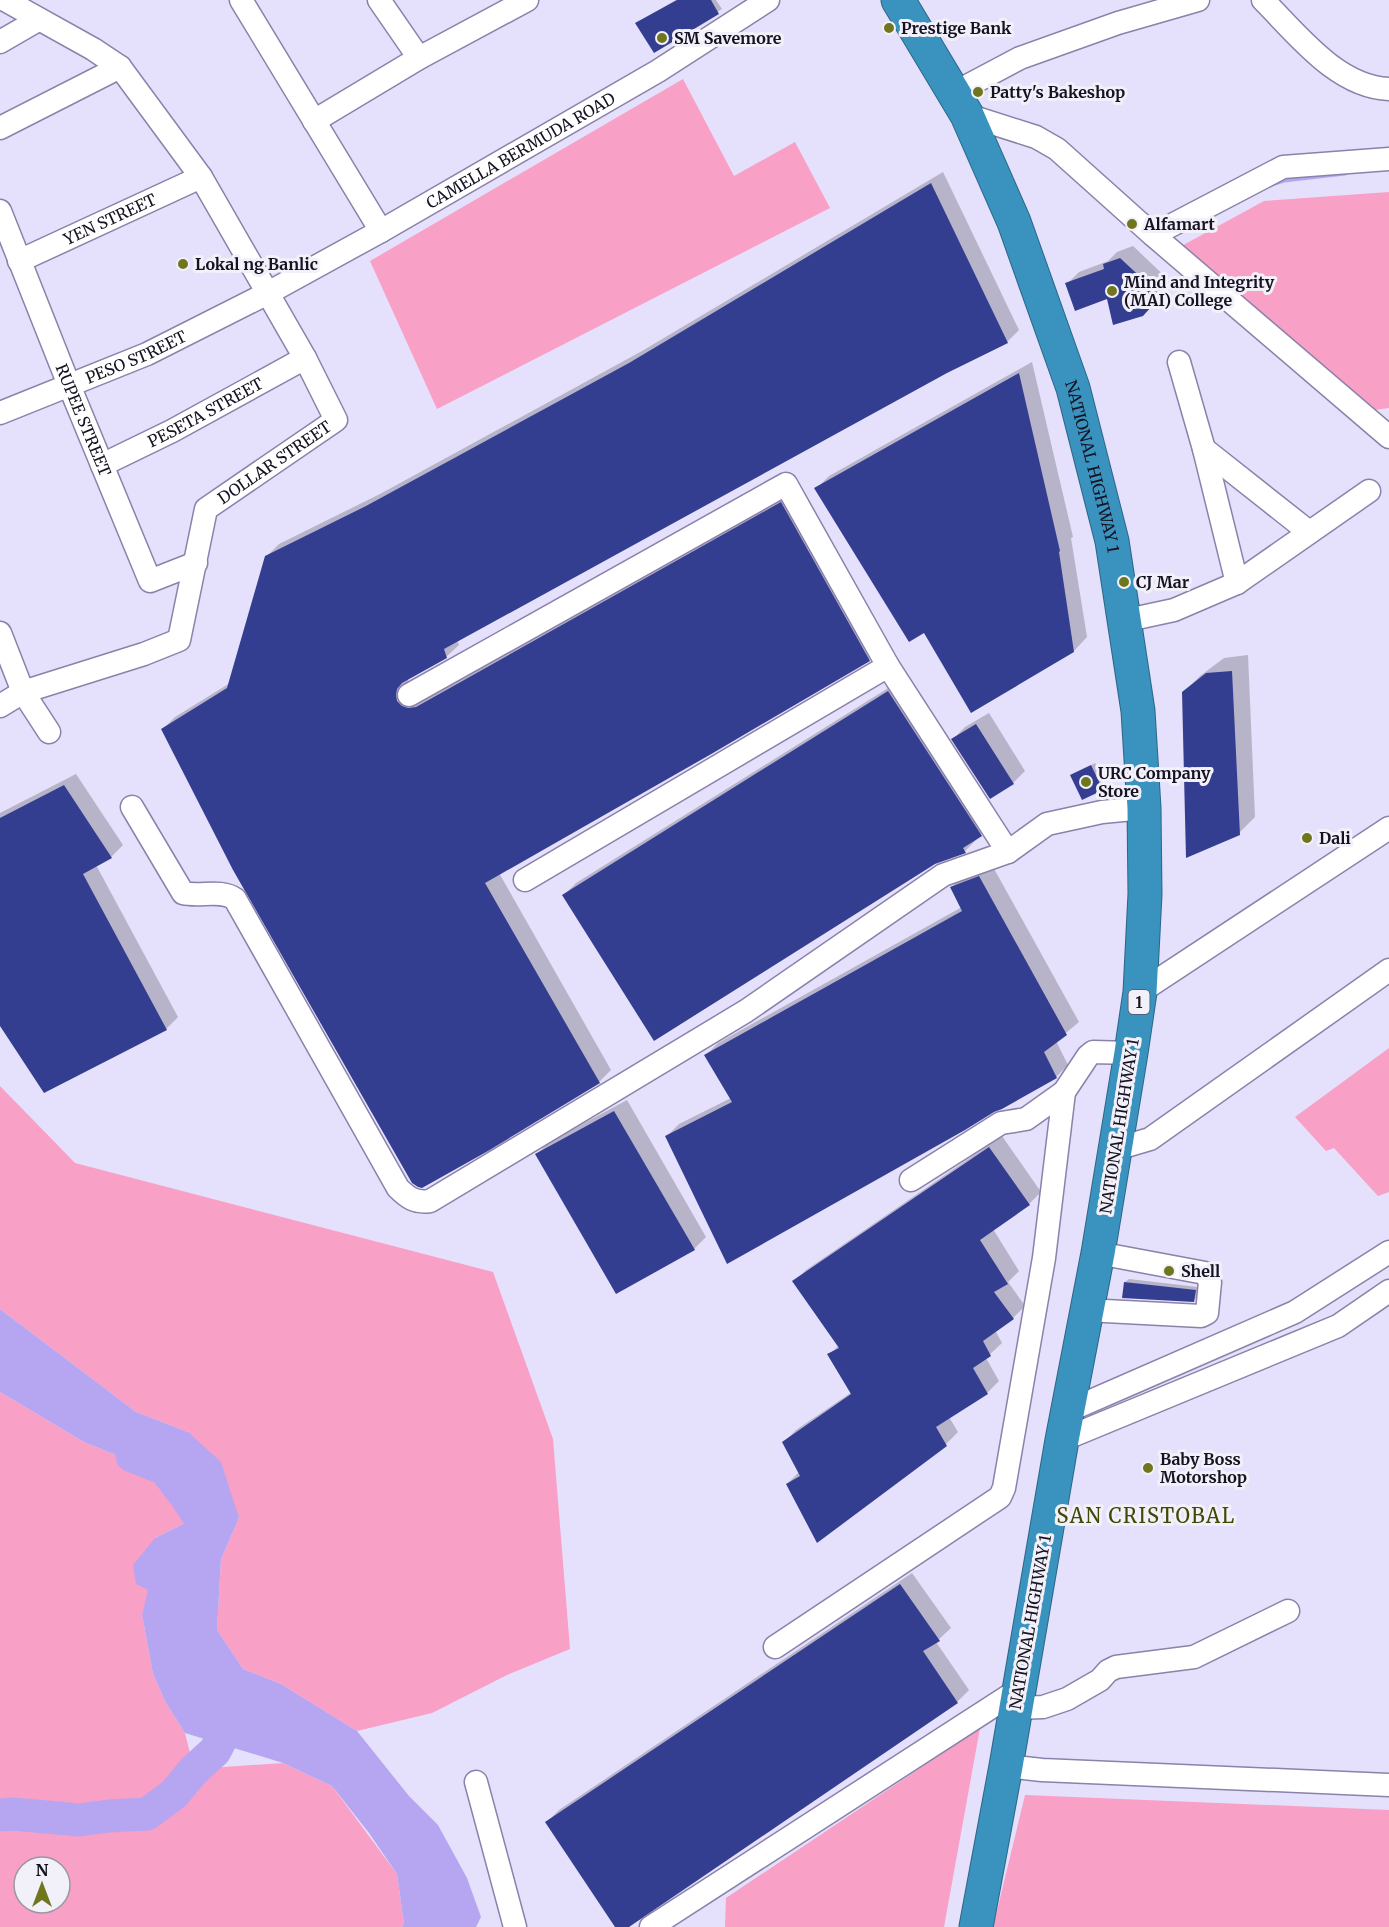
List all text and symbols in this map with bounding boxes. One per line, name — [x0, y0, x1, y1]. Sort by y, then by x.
place label: Prestige Bank — [901, 18, 1012, 38]
marker: Prestige Bank — [882, 21, 896, 35]
place label: SM Savemore — [674, 28, 782, 48]
marker: SM Savemore — [655, 31, 669, 45]
place label: Patty's Bakeshop — [990, 82, 1125, 102]
marker: Patty's Bakeshop — [971, 85, 985, 99]
street label: CAMELLA BERMUDA ROAD — [422, 88, 619, 213]
street label: YEN STREET — [59, 189, 159, 250]
place label: Alfamart — [1143, 214, 1215, 234]
marker: Alfamart — [1125, 217, 1139, 231]
place label: Lokal ng Banlic — [195, 254, 318, 274]
marker: Lokal ng Banlic — [176, 257, 190, 271]
place label: Mind and Integrity (MAI) College — [1124, 272, 1275, 310]
marker: Mind and Integrity (MAI) College — [1105, 284, 1119, 298]
street label: PESO STREET — [82, 326, 190, 388]
street label: RUPEE STREET — [52, 361, 116, 479]
street label: PESETA STREET — [144, 373, 266, 451]
street label: NATIONAL HIGHWAY 1 — [1061, 377, 1124, 554]
street label: DOLLAR STREET — [214, 416, 335, 508]
place label: CJ Mar — [1136, 572, 1190, 592]
marker: CJ Mar — [1117, 575, 1131, 589]
place label: URC Company Store — [1098, 763, 1211, 801]
marker: URC Company Store — [1079, 775, 1093, 789]
place label: Dali — [1319, 828, 1351, 848]
marker: Dali — [1300, 831, 1314, 845]
road number: 1 — [1128, 990, 1150, 1014]
street label: NATIONAL HIGHWAY 1 — [1095, 1037, 1143, 1215]
place label: Shell — [1181, 1261, 1220, 1281]
marker: Shell — [1162, 1264, 1176, 1278]
place label: Baby Boss Motorshop — [1160, 1449, 1247, 1487]
marker: Baby Boss Motorshop — [1141, 1461, 1155, 1475]
district label: SAN CRISTOBAL — [1056, 1503, 1236, 1528]
street label: NATIONAL HIGHWAY 1 — [1005, 1533, 1055, 1711]
north arrow — [12, 1855, 72, 1915]
text: N — [36, 1860, 49, 1880]

